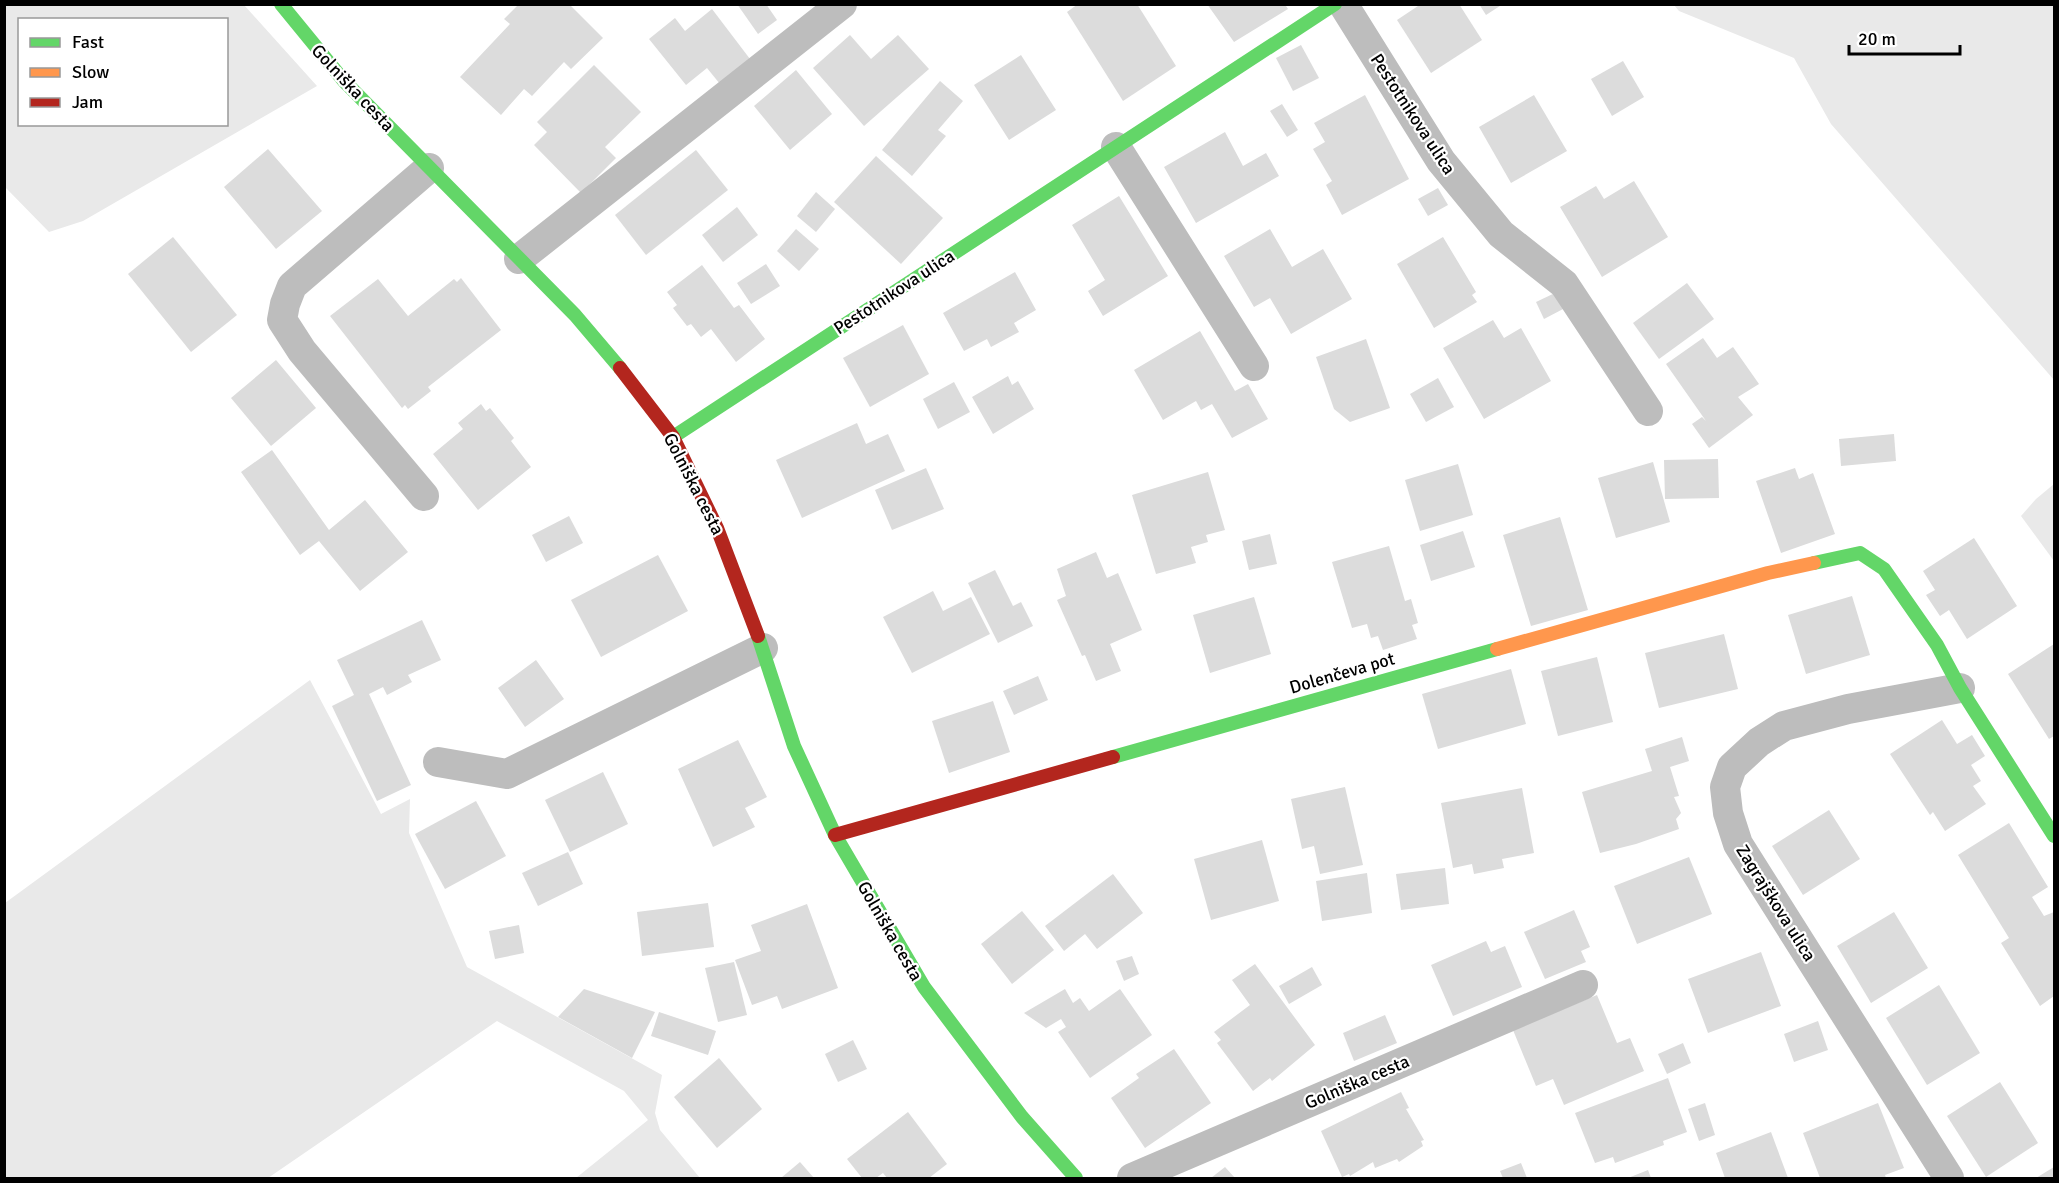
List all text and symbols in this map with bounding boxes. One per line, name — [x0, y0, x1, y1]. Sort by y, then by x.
legend — [18, 18, 228, 126]
scale bar — [1849, 18, 1960, 56]
text: 20 m — [1858, 28, 1896, 50]
text: Fast — [72, 31, 104, 53]
street label: Golniška cesta — [307, 40, 399, 136]
street label: Pestotnikova ulica — [1366, 49, 1460, 179]
text: Slow — [72, 61, 109, 83]
text: Jam — [72, 91, 103, 113]
street label: Pestotnikova ulica — [829, 245, 959, 339]
street label: Golniška cesta — [659, 429, 729, 539]
street label: Dolenčeva pot — [1287, 647, 1397, 699]
street label: Zagrajškova ulica — [1731, 841, 1821, 965]
street label: Golniška cesta — [853, 877, 927, 985]
street label: Golniška cesta — [1301, 1050, 1413, 1114]

